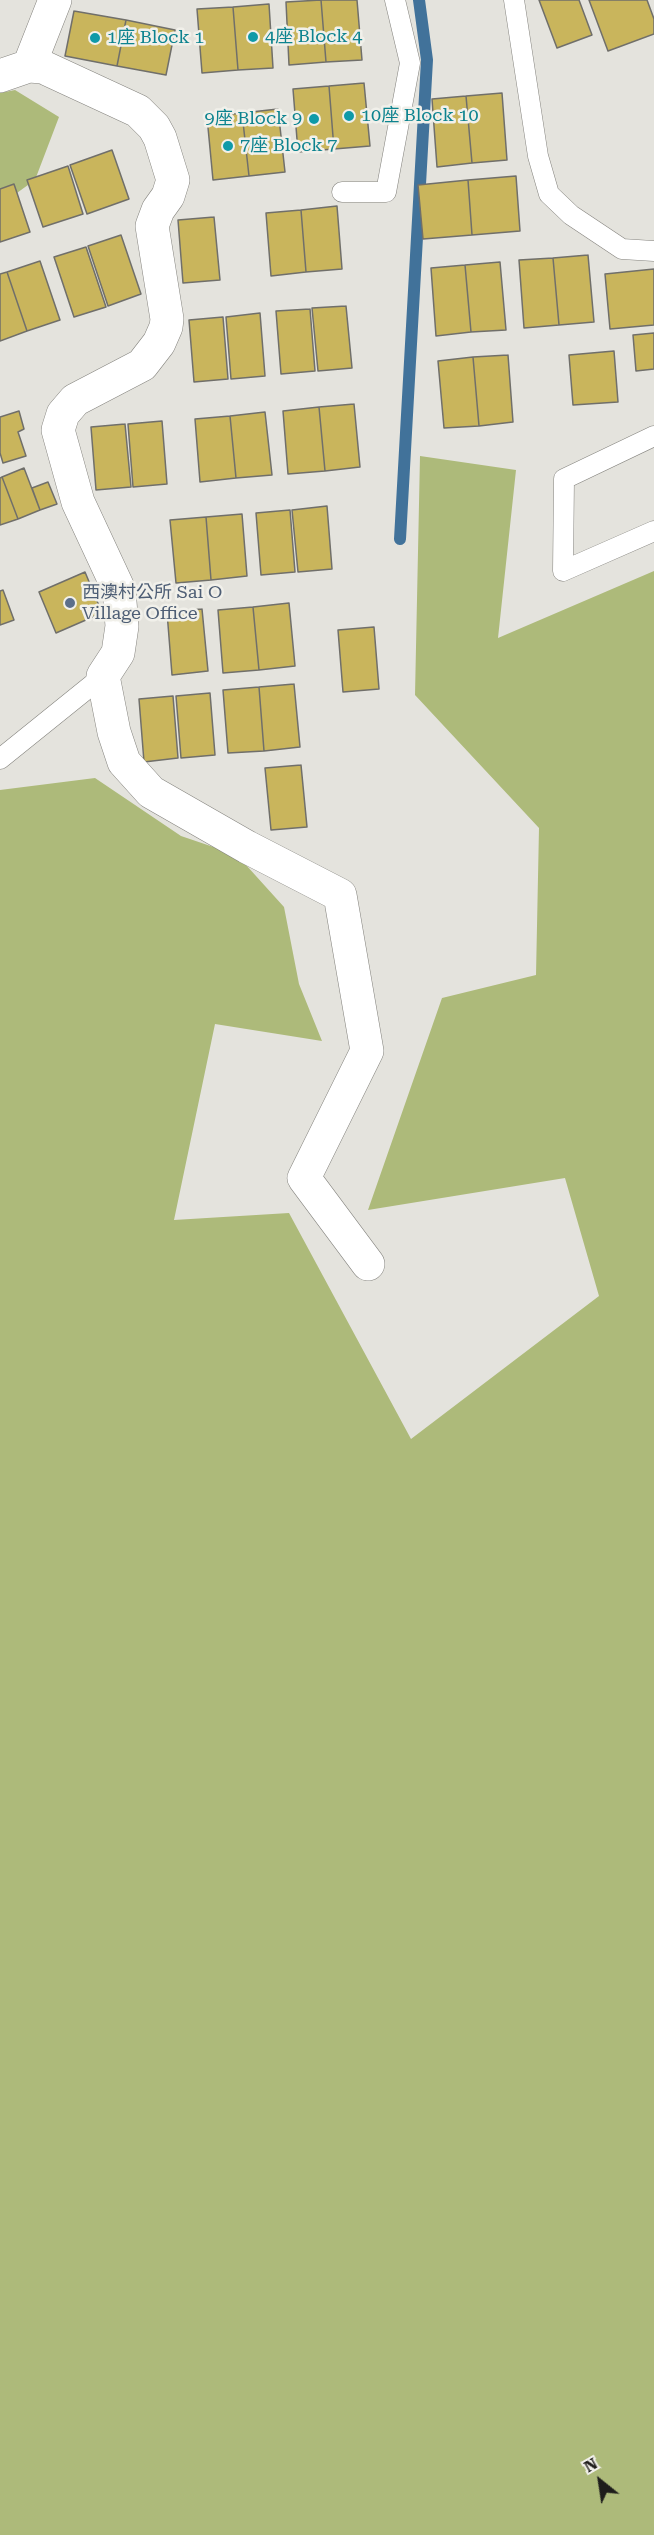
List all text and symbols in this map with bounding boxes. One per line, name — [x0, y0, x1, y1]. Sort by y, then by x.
place label: 4座 Block 4 — [265, 26, 362, 48]
place label: 1座 Block 1 — [107, 27, 204, 49]
marker: 4座 Block 4 — [246, 30, 260, 44]
marker: 1座 Block 1 — [88, 31, 102, 45]
place label: 10座 Block 10 — [361, 105, 479, 127]
place label: 9座 Block 9 — [205, 108, 302, 130]
marker: 10座 Block 10 — [342, 109, 356, 123]
marker: 9座 Block 9 — [307, 112, 321, 126]
place label: 7座 Block 7 — [240, 135, 337, 157]
marker: 7座 Block 7 — [221, 139, 235, 153]
place label: 西澳村公所 Sai O Village Office — [82, 582, 222, 624]
marker: 西澳村公所 Sai O Village Office — [63, 596, 77, 610]
north arrow — [570, 2451, 630, 2511]
text: N — [581, 2454, 601, 2476]

